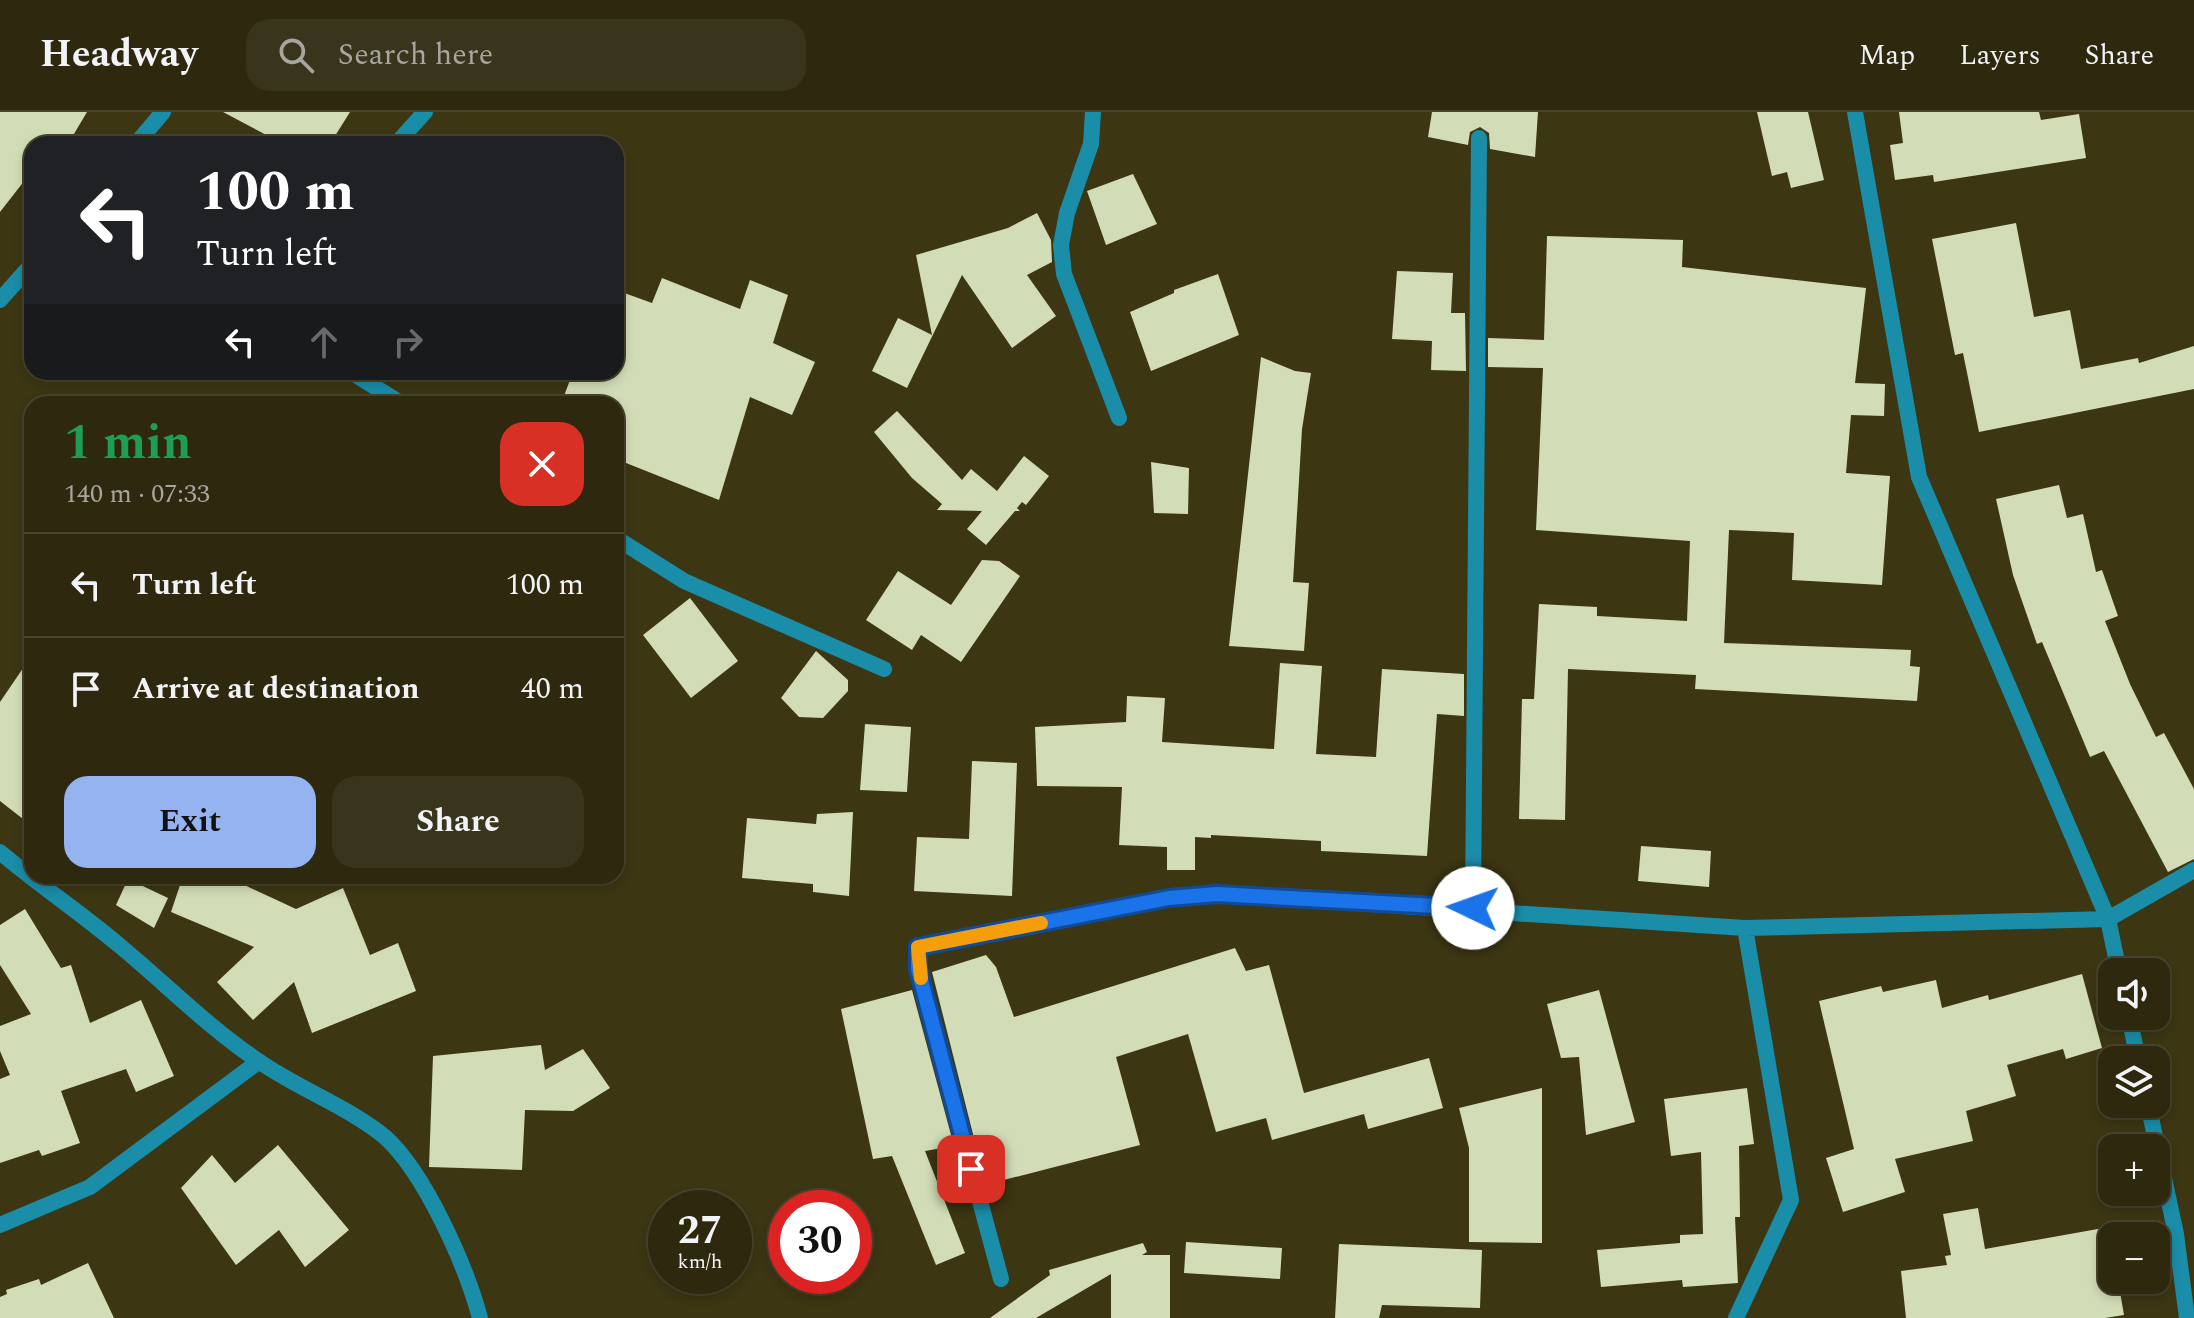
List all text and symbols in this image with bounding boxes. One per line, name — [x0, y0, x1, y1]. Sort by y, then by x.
search box — [246, 19, 806, 91]
text: Headway — [40, 26, 198, 84]
text: Search here — [338, 32, 493, 78]
icon: search — [274, 33, 318, 77]
text: Map — [1859, 34, 1915, 77]
text: Layers — [1959, 34, 2041, 77]
text: Share — [2085, 34, 2154, 77]
text: 100 m — [196, 150, 355, 235]
icon: left — [64, 168, 168, 272]
text: Turn left — [196, 227, 337, 282]
icon: left — [218, 320, 262, 364]
icon: ahead — [302, 320, 346, 364]
icon: right — [386, 320, 430, 364]
text: 1 min — [64, 407, 192, 480]
button: close — [500, 422, 584, 506]
text: 140 m · 07:33 — [64, 474, 210, 514]
text: Turn left — [132, 562, 257, 608]
text: 100 m — [506, 562, 584, 608]
icon: left — [64, 563, 108, 607]
text: Arrive at destination — [132, 666, 419, 712]
text: 40 m — [521, 666, 584, 712]
icon: arrive — [64, 667, 108, 711]
button: Exit — [64, 776, 316, 868]
button: Share — [332, 776, 584, 868]
position arrow — [1431, 866, 1515, 950]
map controls — [2098, 958, 2170, 1294]
button: sound — [2098, 958, 2170, 1030]
button: layers — [2098, 1046, 2170, 1118]
button: + — [2098, 1134, 2170, 1206]
pin — [937, 1135, 1005, 1203]
icon: arrive — [949, 1147, 993, 1191]
speed limit sign: 30 — [768, 1190, 872, 1294]
text: 27 — [678, 1201, 722, 1262]
button: − — [2098, 1222, 2170, 1294]
text: km/h — [678, 1247, 723, 1277]

